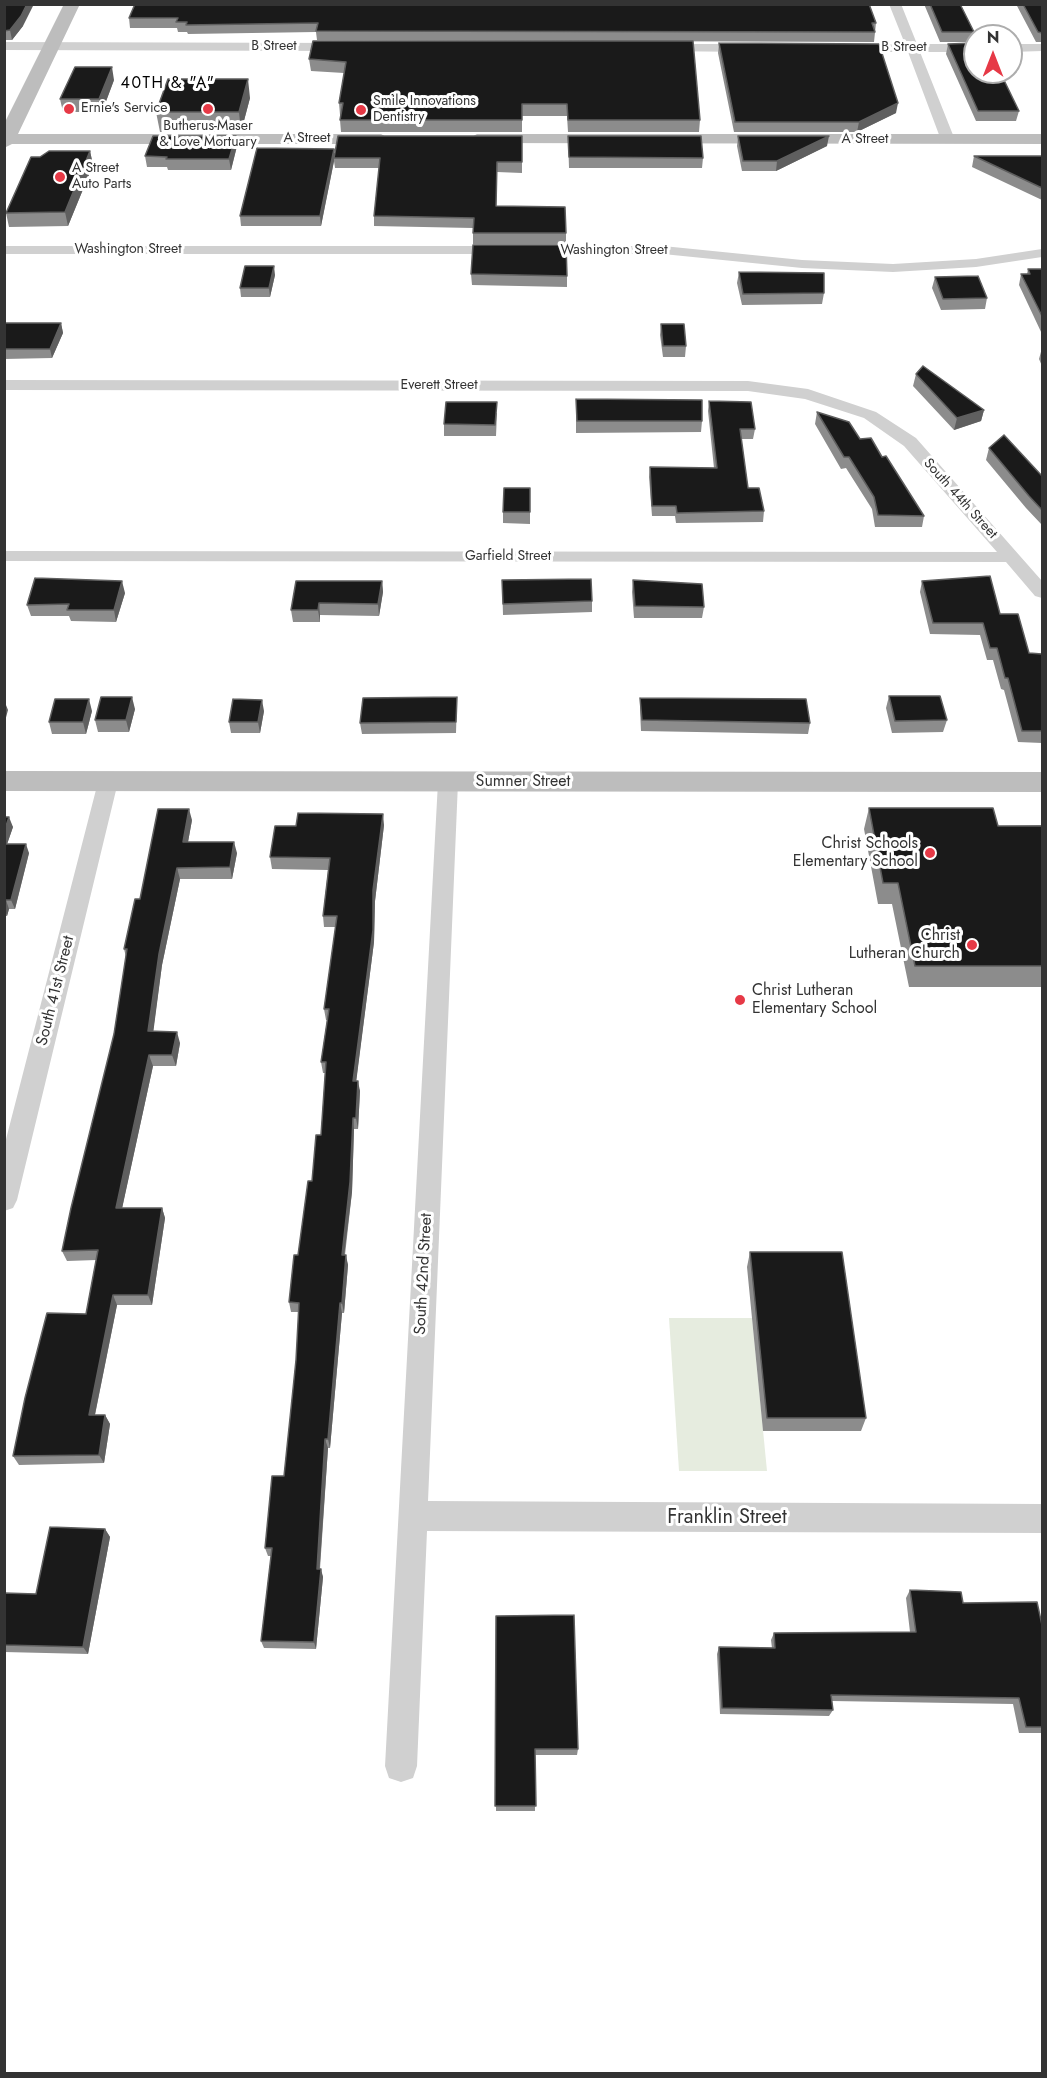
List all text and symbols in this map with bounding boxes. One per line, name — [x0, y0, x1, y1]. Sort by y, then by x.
north arrow — [963, 24, 1023, 84]
text: N — [987, 26, 999, 49]
street label: B Street — [251, 39, 297, 55]
street label: B Street — [881, 40, 927, 56]
district label: 40TH & "A" — [121, 74, 215, 94]
place label: Smile Innovations Dentistry — [373, 94, 476, 126]
place label: Ernie's Service — [81, 101, 168, 117]
marker: Ernie's Service — [62, 102, 76, 116]
marker: Butherus-Maser & Love Mortuary — [201, 102, 215, 116]
marker: Smile Innovations Dentistry — [354, 103, 368, 117]
place label: Butherus-Maser & Love Mortuary — [159, 119, 257, 152]
street label: A Street — [284, 131, 330, 147]
street label: A Street — [842, 132, 888, 148]
place label: A Street Auto Parts — [72, 161, 131, 194]
marker: A Street Auto Parts — [53, 170, 67, 184]
street label: Washington Street — [74, 242, 182, 258]
street label: Washington Street — [560, 243, 668, 259]
street label: Everett Street — [401, 378, 477, 394]
street label: South 44th Street — [920, 455, 1000, 543]
street label: Garfield Street — [465, 549, 551, 565]
street label: Sumner Street — [476, 772, 570, 792]
place label: Christ Schools Elementary School — [793, 834, 918, 872]
marker: Christ Schools Elementary School — [923, 846, 937, 860]
place label: Christ Lutheran Church — [849, 926, 960, 964]
street label: South 41st Street — [33, 934, 79, 1048]
marker: Christ Lutheran Church — [965, 938, 979, 952]
place label: Christ Lutheran Elementary School — [752, 981, 877, 1019]
marker: Christ Lutheran Elementary School — [733, 993, 747, 1007]
street label: South 42nd Street — [411, 1213, 437, 1335]
street label: Franklin Street — [667, 1506, 787, 1530]

